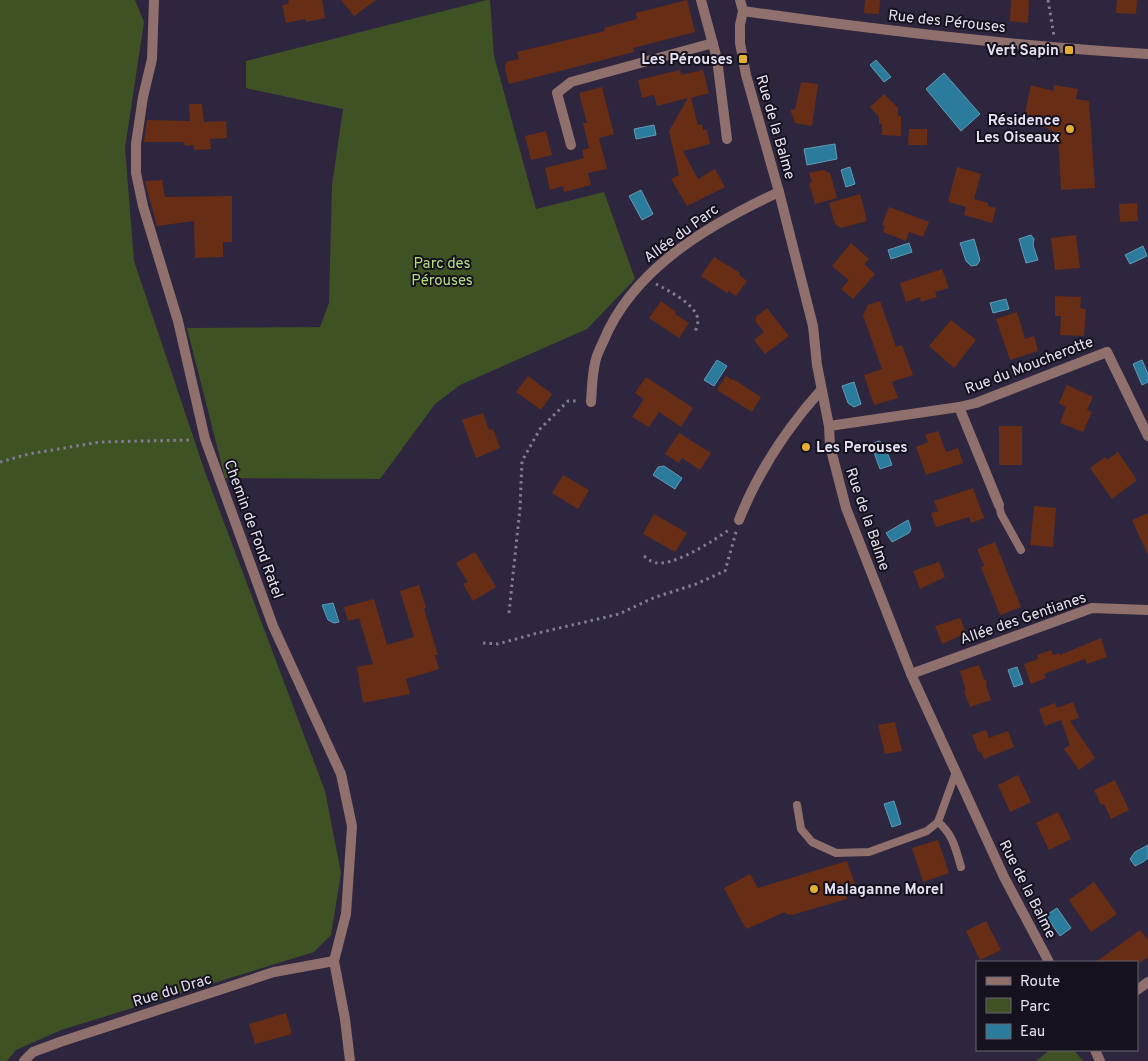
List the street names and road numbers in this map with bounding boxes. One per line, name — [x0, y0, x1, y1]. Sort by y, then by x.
street label: Rue des Pérouses — [887, 7, 1007, 38]
street label: Rue de la Balme — [751, 73, 799, 182]
street label: Allée du Parc — [641, 201, 723, 268]
street label: Rue du Moucherotte — [963, 333, 1096, 400]
street label: Chemin de Fond Ratel — [219, 458, 287, 601]
street label: Rue de la Balme — [840, 465, 893, 574]
street label: Allée des Gentianes — [958, 589, 1089, 650]
street label: Rue de la Balme — [994, 837, 1060, 942]
street label: Rue du Drac — [131, 970, 214, 1012]

